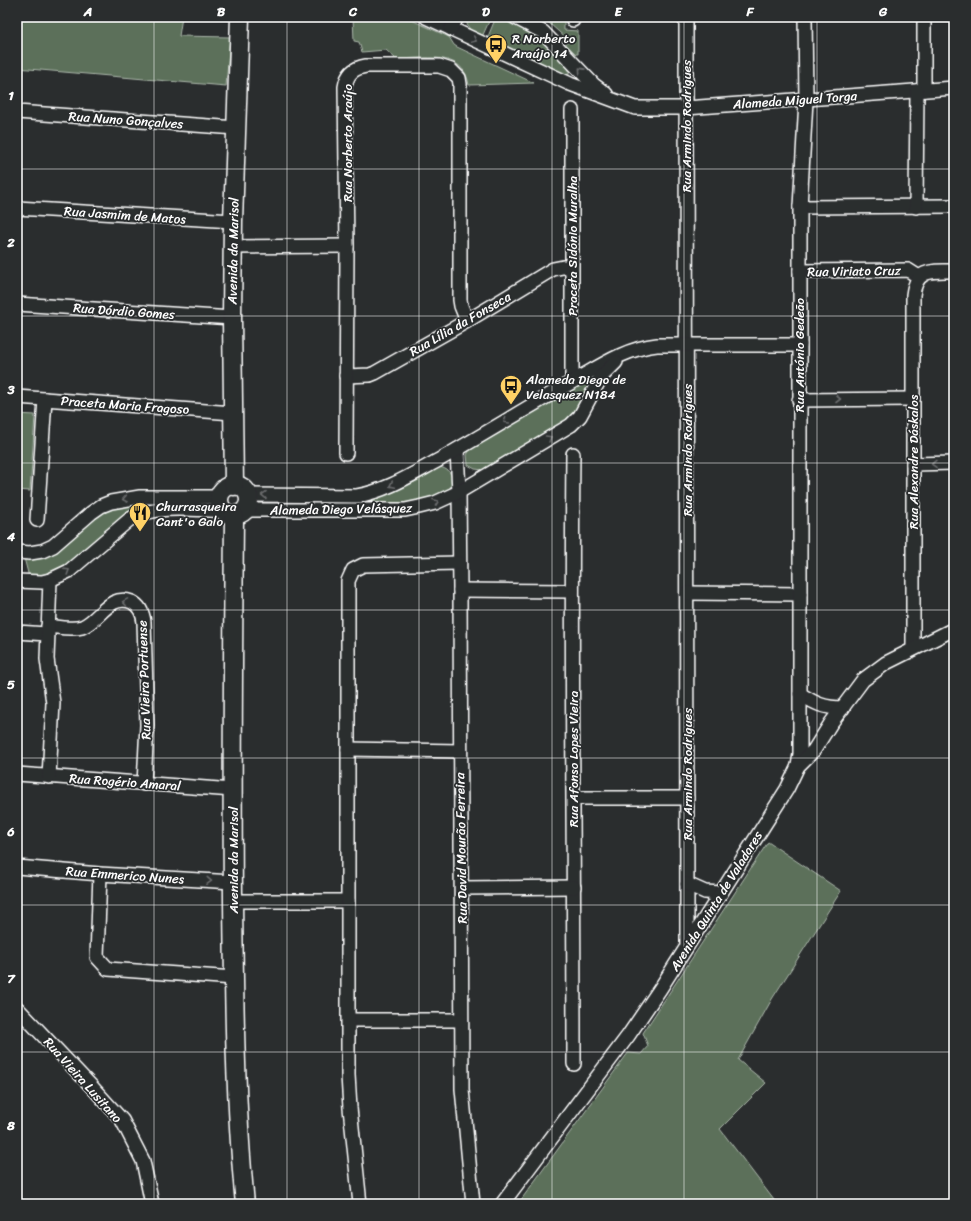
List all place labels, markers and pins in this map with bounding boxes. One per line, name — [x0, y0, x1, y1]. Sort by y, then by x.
place label: R Norberto Araújo 14 — [511, 27, 576, 65]
bus stop icon: R Norberto Araújo 14 — [483, 32, 509, 65]
place label: Alameda Diego de Velasquez N184 — [525, 368, 626, 406]
bus stop icon: Alameda Diego de Velasquez N184 — [498, 373, 524, 406]
place label: Churrasqueira Cant'o Galo — [156, 495, 237, 533]
restaurant icon: Churrasqueira Cant'o Galo — [127, 500, 153, 533]

